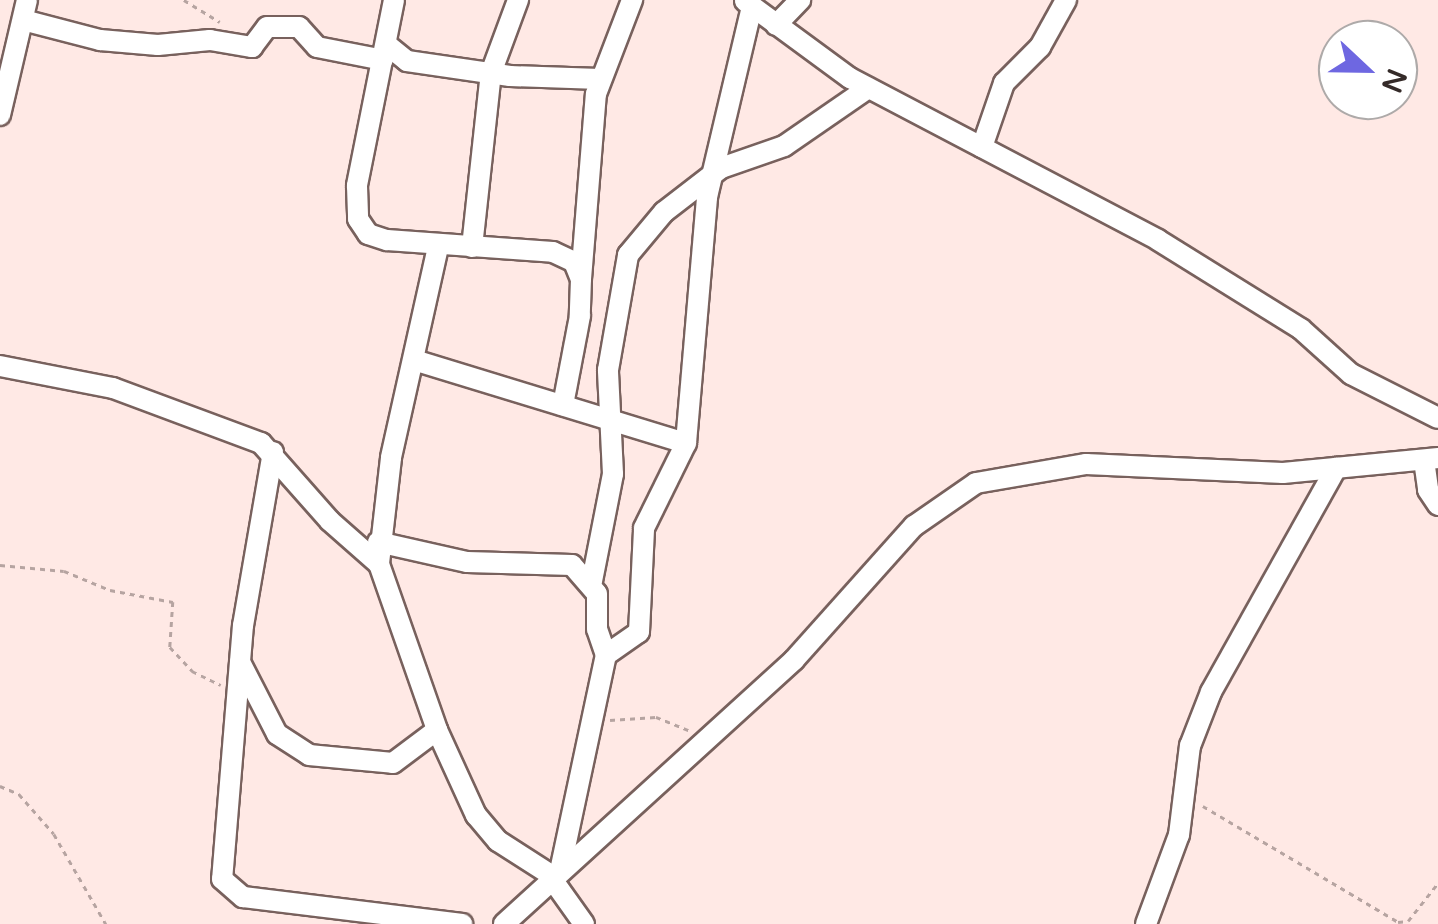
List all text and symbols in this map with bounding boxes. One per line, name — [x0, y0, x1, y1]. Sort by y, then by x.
north arrow — [1318, 20, 1418, 120]
text: N — [1374, 64, 1414, 97]

